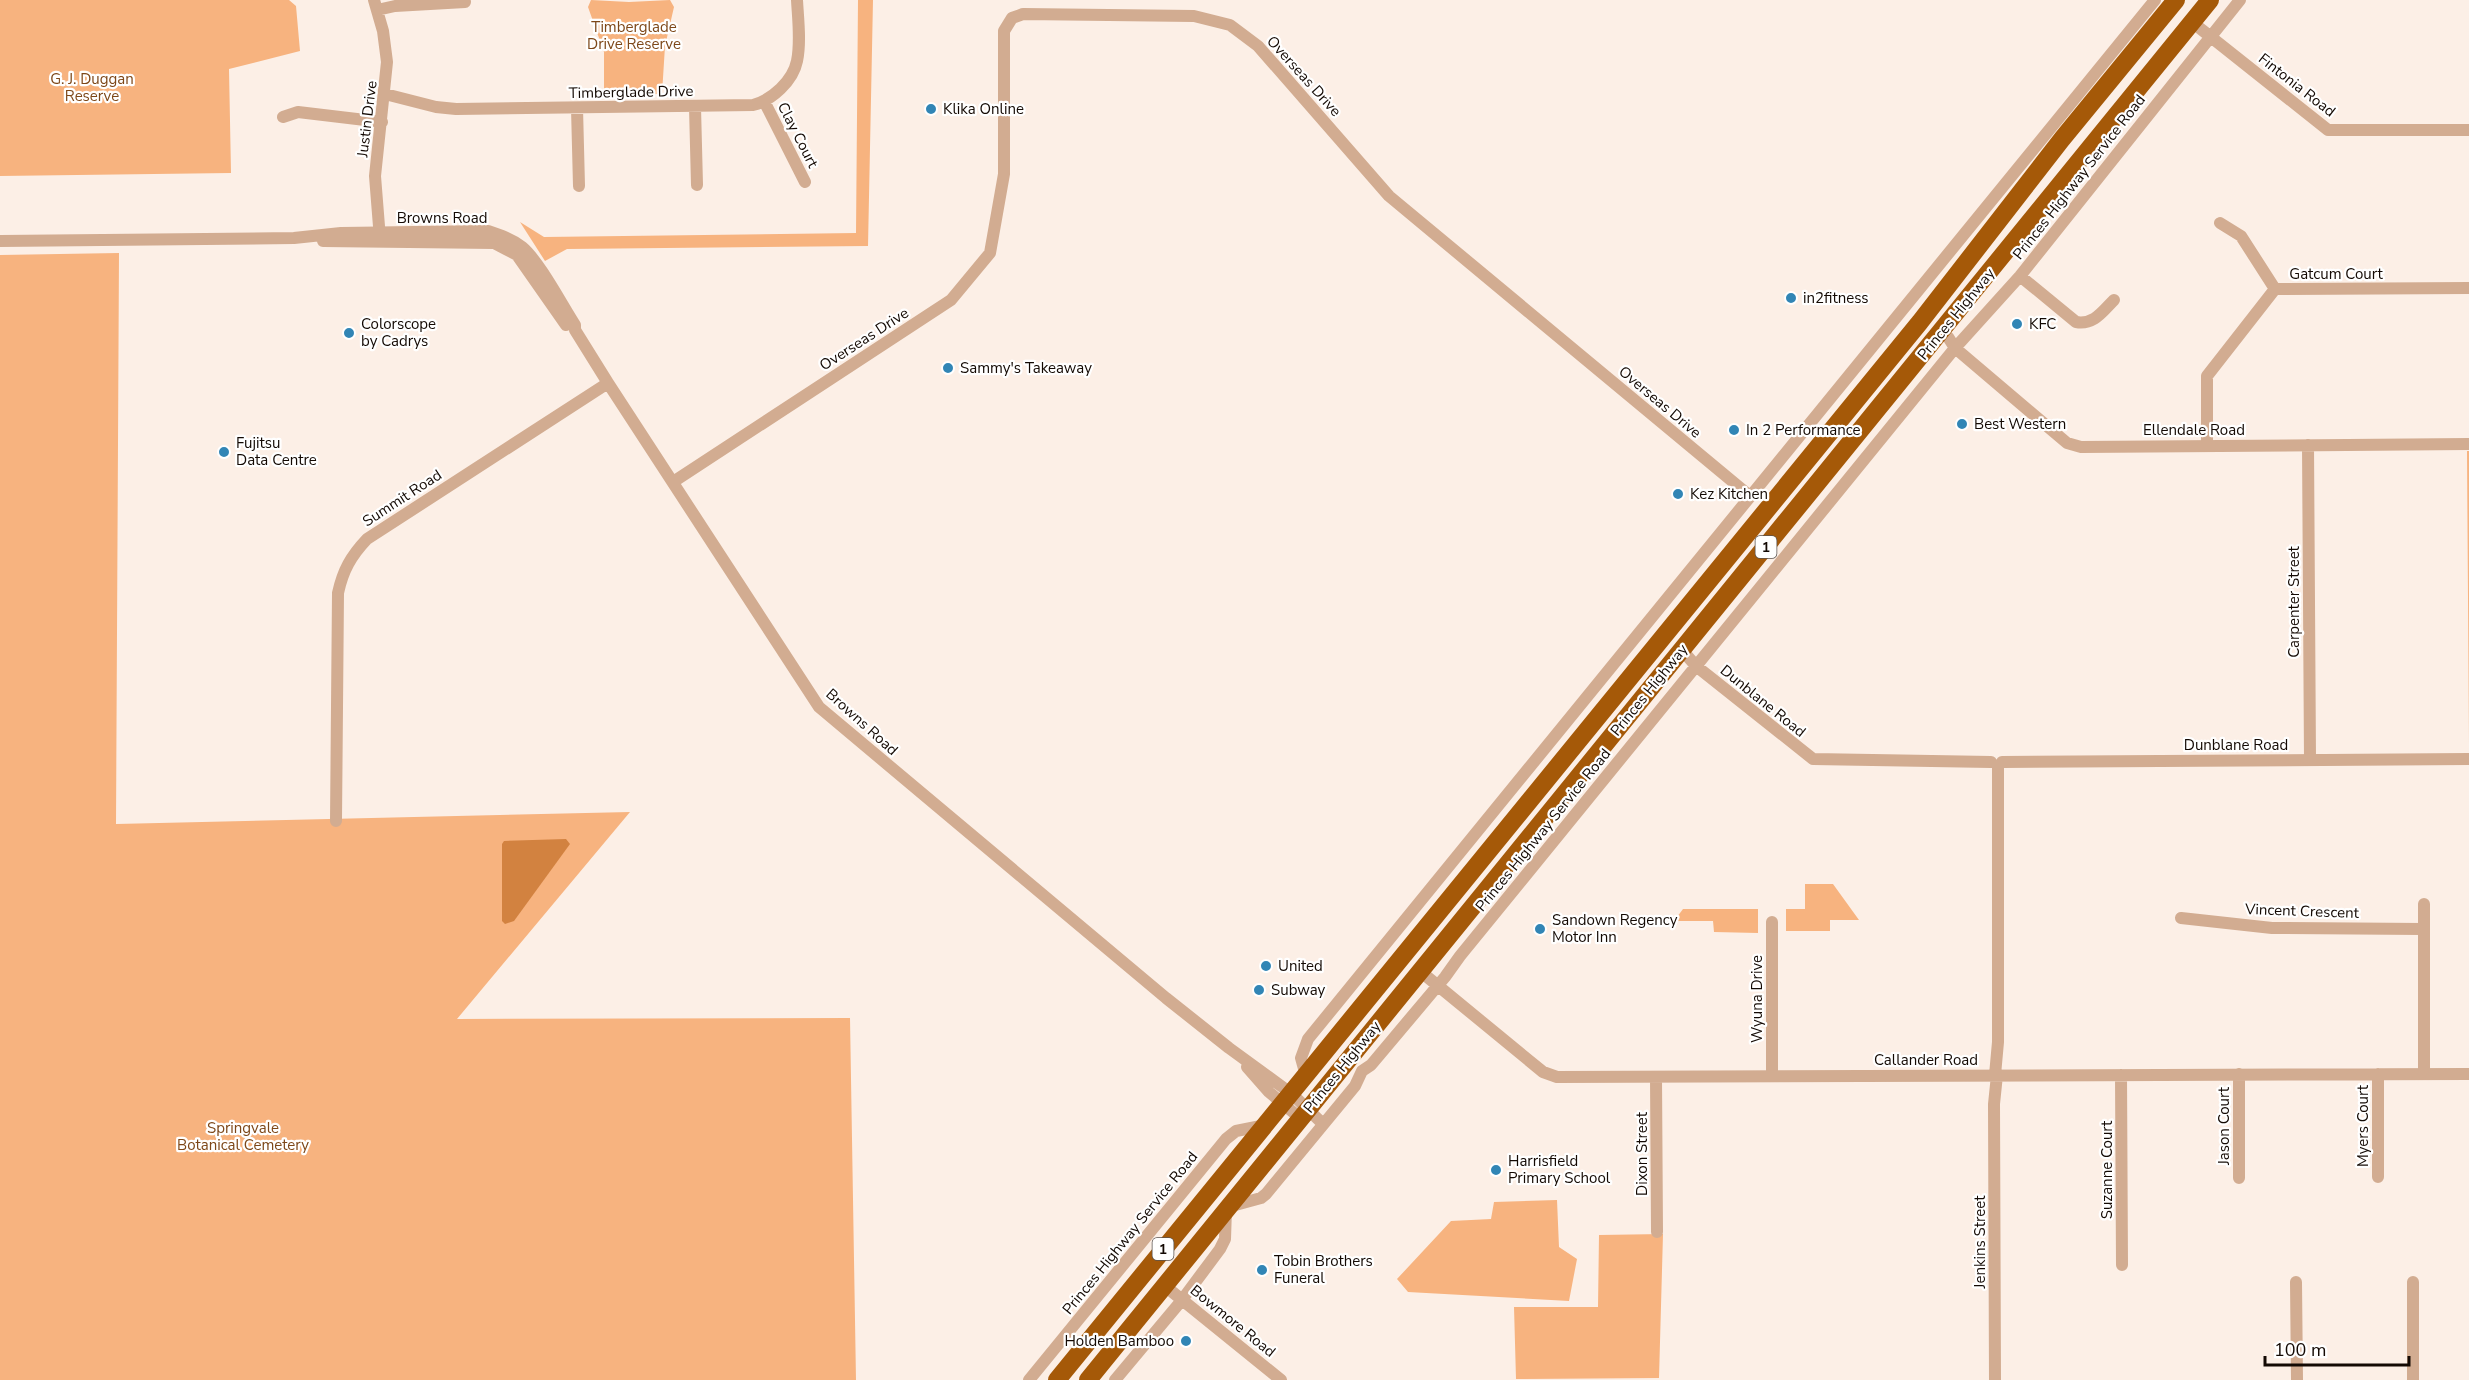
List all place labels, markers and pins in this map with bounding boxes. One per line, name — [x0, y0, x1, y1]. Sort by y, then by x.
place label: Klika Online — [943, 99, 1024, 119]
marker: Klika Online — [924, 102, 938, 116]
place label: in2fitness — [1803, 288, 1869, 308]
marker: in2fitness — [1784, 291, 1798, 305]
place label: Colorscope by Cadrys — [361, 314, 436, 351]
place label: KFC — [2029, 314, 2056, 334]
marker: KFC — [2010, 317, 2024, 331]
marker: Colorscope by Cadrys — [342, 326, 356, 340]
place label: Sammy's Takeaway — [960, 358, 1092, 378]
marker: Sammy's Takeaway — [941, 361, 955, 375]
place label: Best Western — [1974, 414, 2066, 434]
marker: Best Western — [1955, 417, 1969, 431]
place label: In 2 Performance — [1746, 420, 1861, 440]
marker: In 2 Performance — [1727, 423, 1741, 437]
place label: Fujitsu Data Centre — [236, 433, 317, 470]
marker: Fujitsu Data Centre — [217, 445, 231, 459]
place label: Kez Kitchen — [1690, 484, 1768, 504]
marker: Kez Kitchen — [1671, 487, 1685, 501]
place label: Sandown Regency Motor Inn — [1552, 910, 1678, 947]
marker: Sandown Regency Motor Inn — [1533, 922, 1547, 936]
place label: United — [1278, 956, 1323, 976]
marker: United — [1259, 959, 1273, 973]
place label: Subway — [1271, 980, 1326, 1000]
marker: Subway — [1252, 983, 1266, 997]
place label: Harrisfield Primary School — [1508, 1151, 1611, 1188]
marker: Harrisfield Primary School — [1489, 1163, 1503, 1177]
place label: Tobin Brothers Funeral — [1274, 1251, 1373, 1288]
marker: Tobin Brothers Funeral — [1255, 1263, 1269, 1277]
place label: Holden Bamboo — [1064, 1331, 1174, 1351]
marker: Holden Bamboo — [1179, 1334, 1193, 1348]

